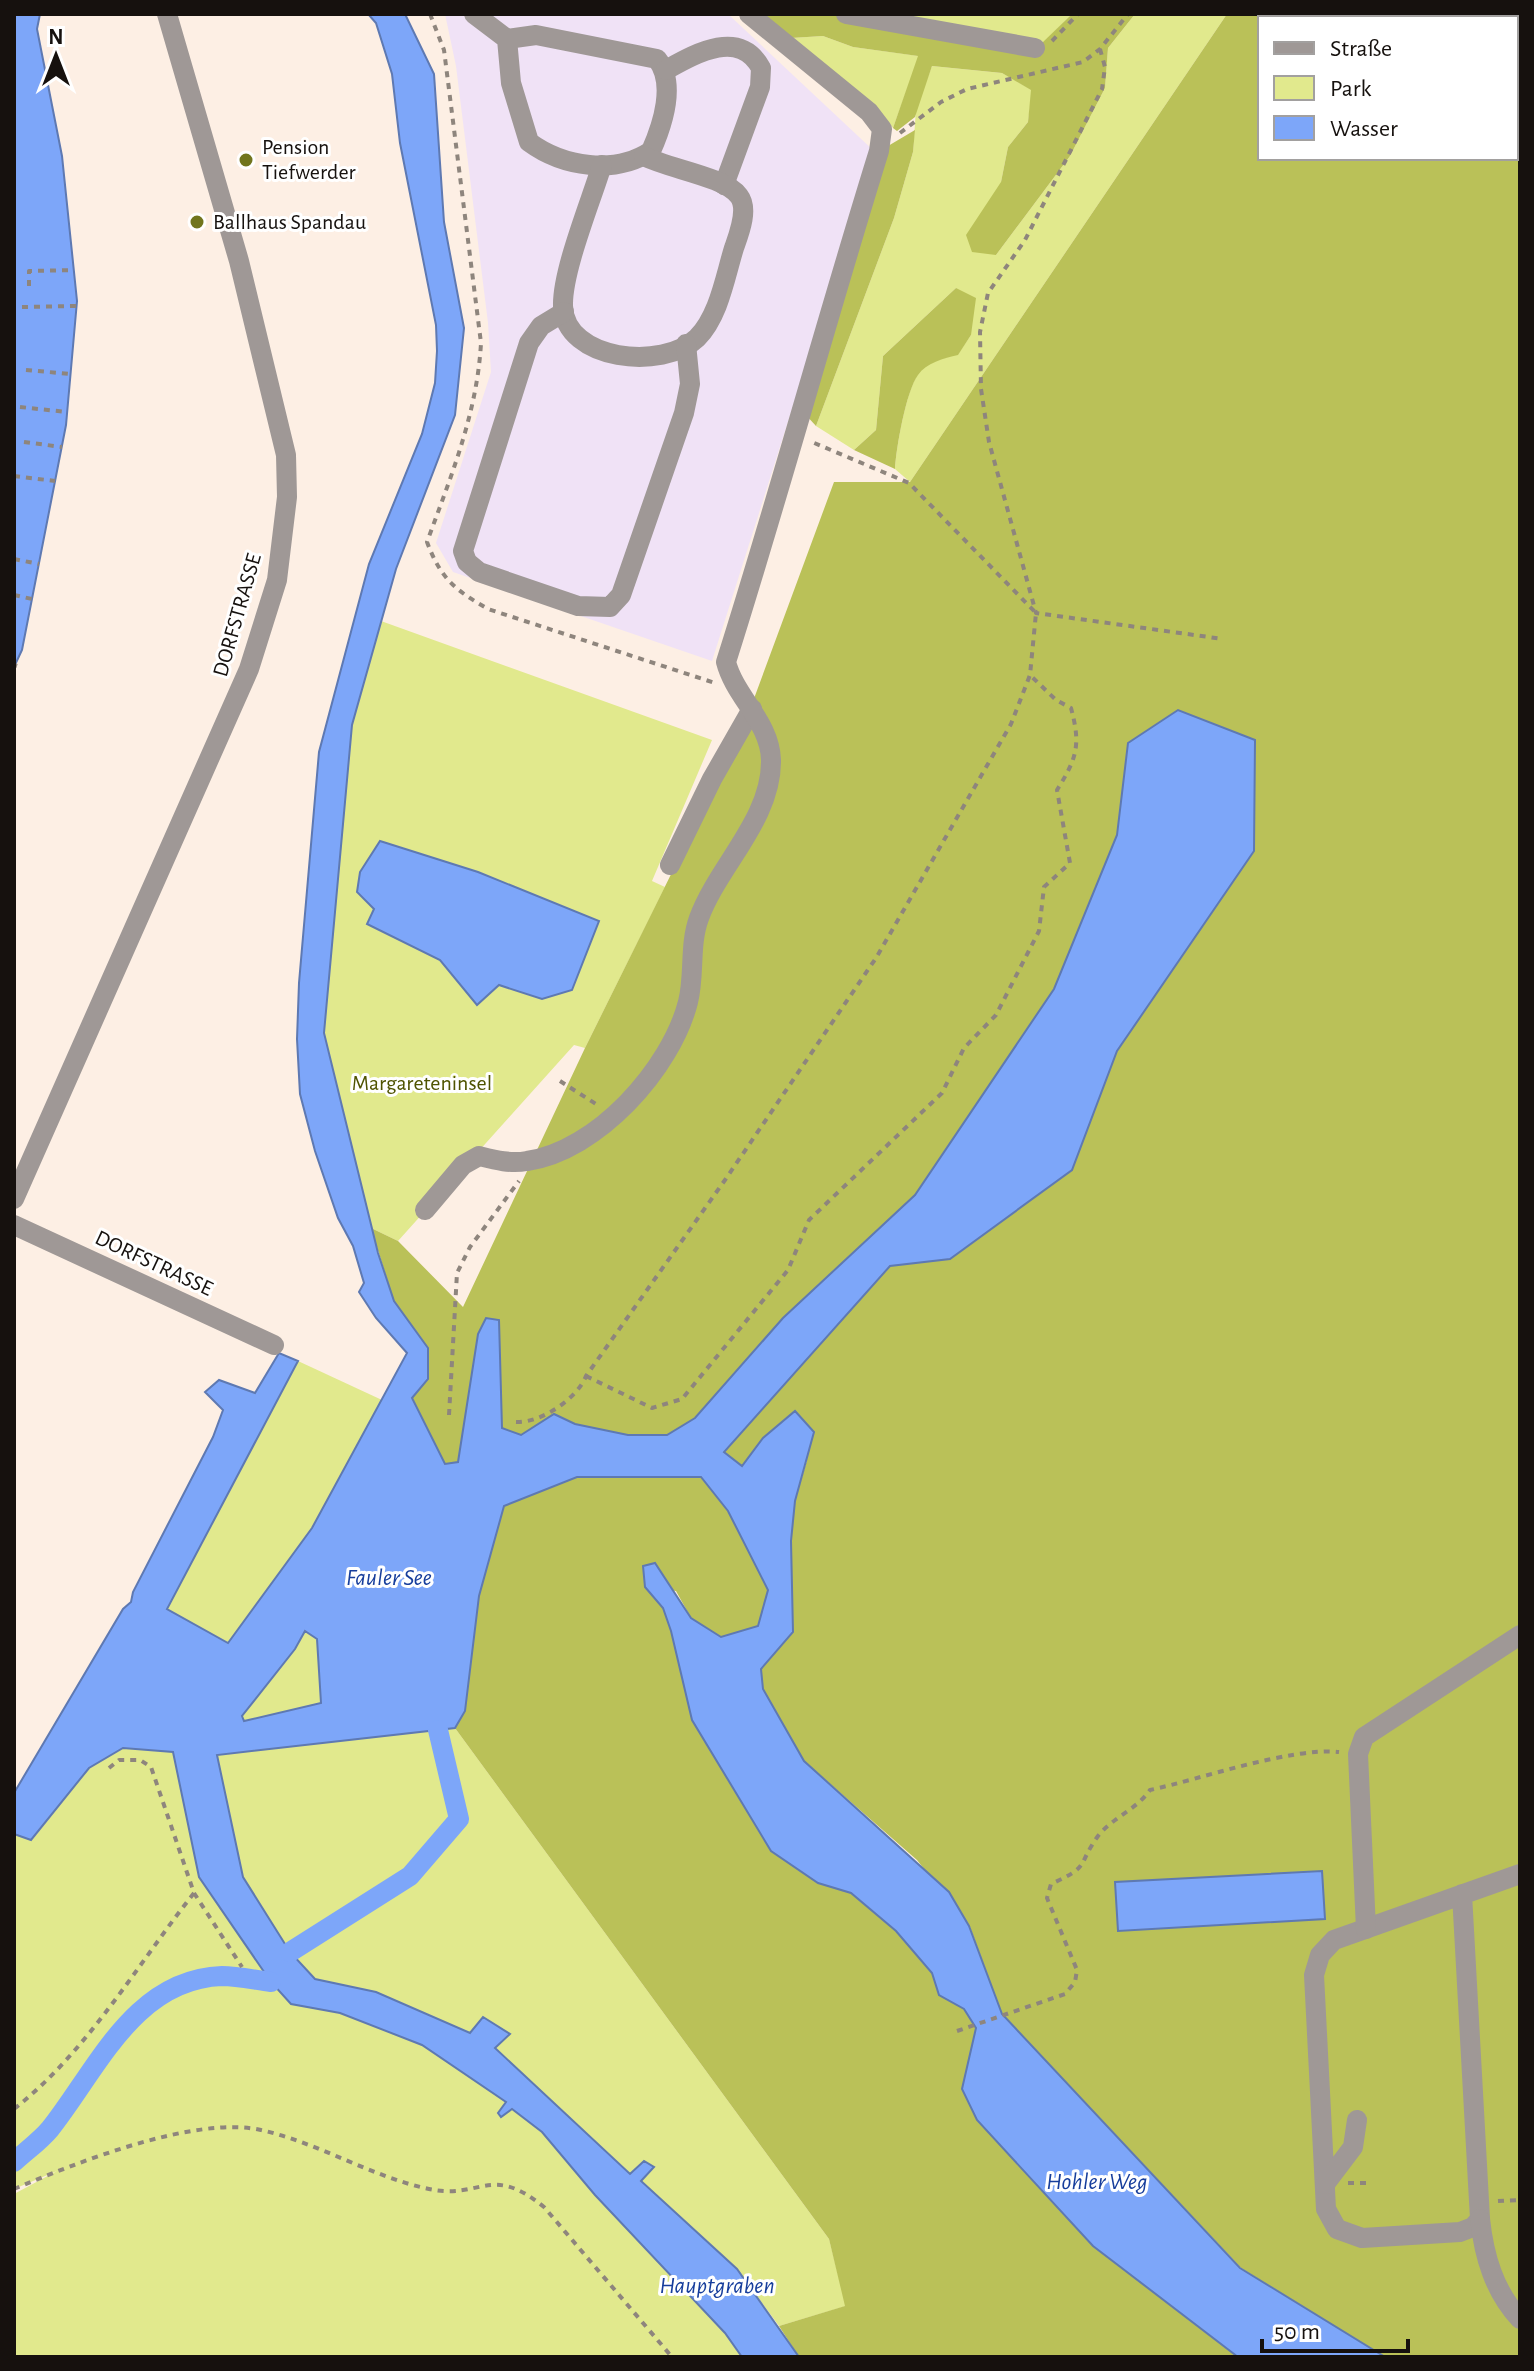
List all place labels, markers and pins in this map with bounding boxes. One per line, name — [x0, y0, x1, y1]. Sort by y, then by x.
place label: Pension Tiefwerder — [262, 136, 356, 183]
marker: Pension Tiefwerder — [237, 151, 255, 169]
place label: Ballhaus Spandau — [213, 211, 366, 233]
marker: Ballhaus Spandau — [188, 213, 206, 231]

